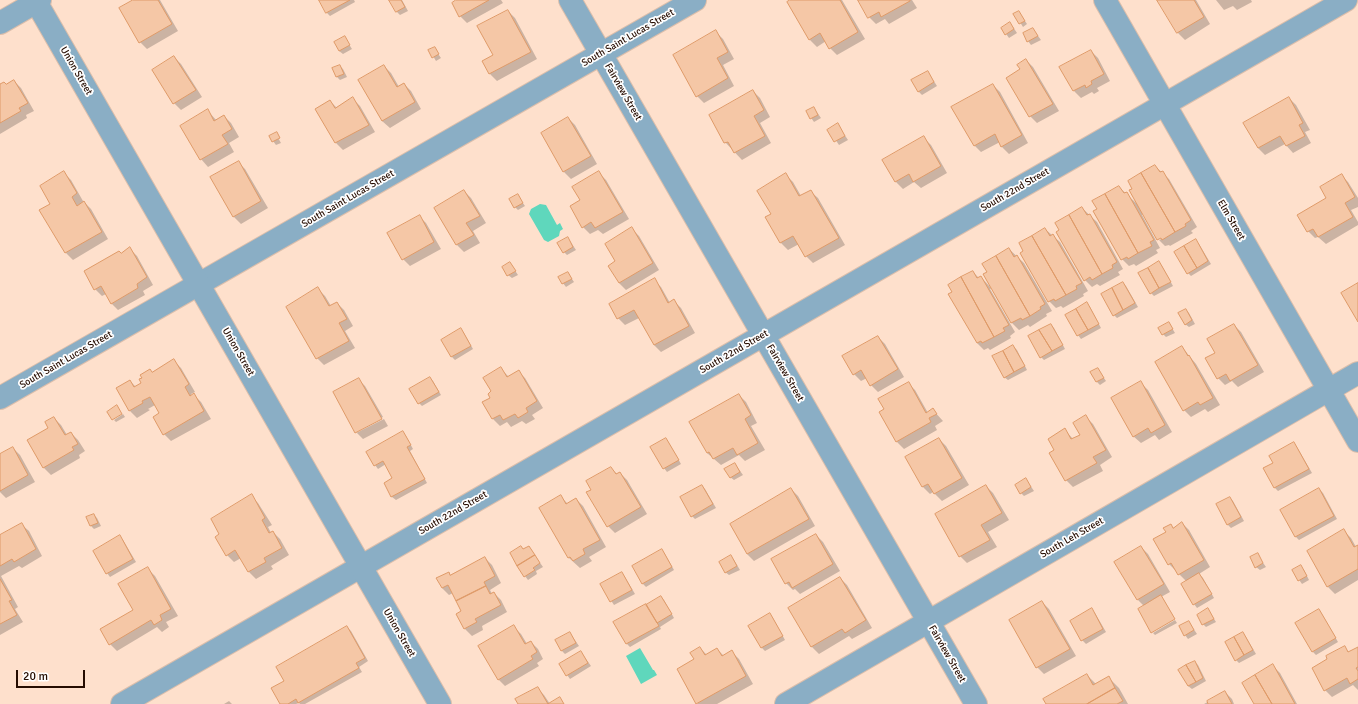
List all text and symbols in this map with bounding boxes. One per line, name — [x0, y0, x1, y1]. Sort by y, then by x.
street label: South Saint Lucas Street — [580, 7, 676, 69]
street label: Union Street — [57, 45, 95, 97]
street label: Fairview Street — [602, 61, 644, 123]
street label: South 22nd Street — [979, 166, 1051, 214]
street label: South Saint Lucas Street — [300, 168, 396, 230]
street label: Elm Street — [1215, 198, 1247, 242]
street label: Union Street — [219, 326, 257, 378]
street label: South 22nd Street — [698, 328, 770, 376]
street label: South Saint Lucas Street — [18, 329, 114, 391]
street label: Fairview Street — [764, 342, 806, 404]
street label: South 22nd Street — [417, 489, 489, 537]
street label: South Leh Street — [1038, 515, 1106, 561]
street label: Union Street — [380, 607, 418, 659]
street label: Fairview Street — [926, 623, 968, 685]
scale bar — [18, 662, 87, 688]
text: 20 m — [23, 669, 48, 684]

